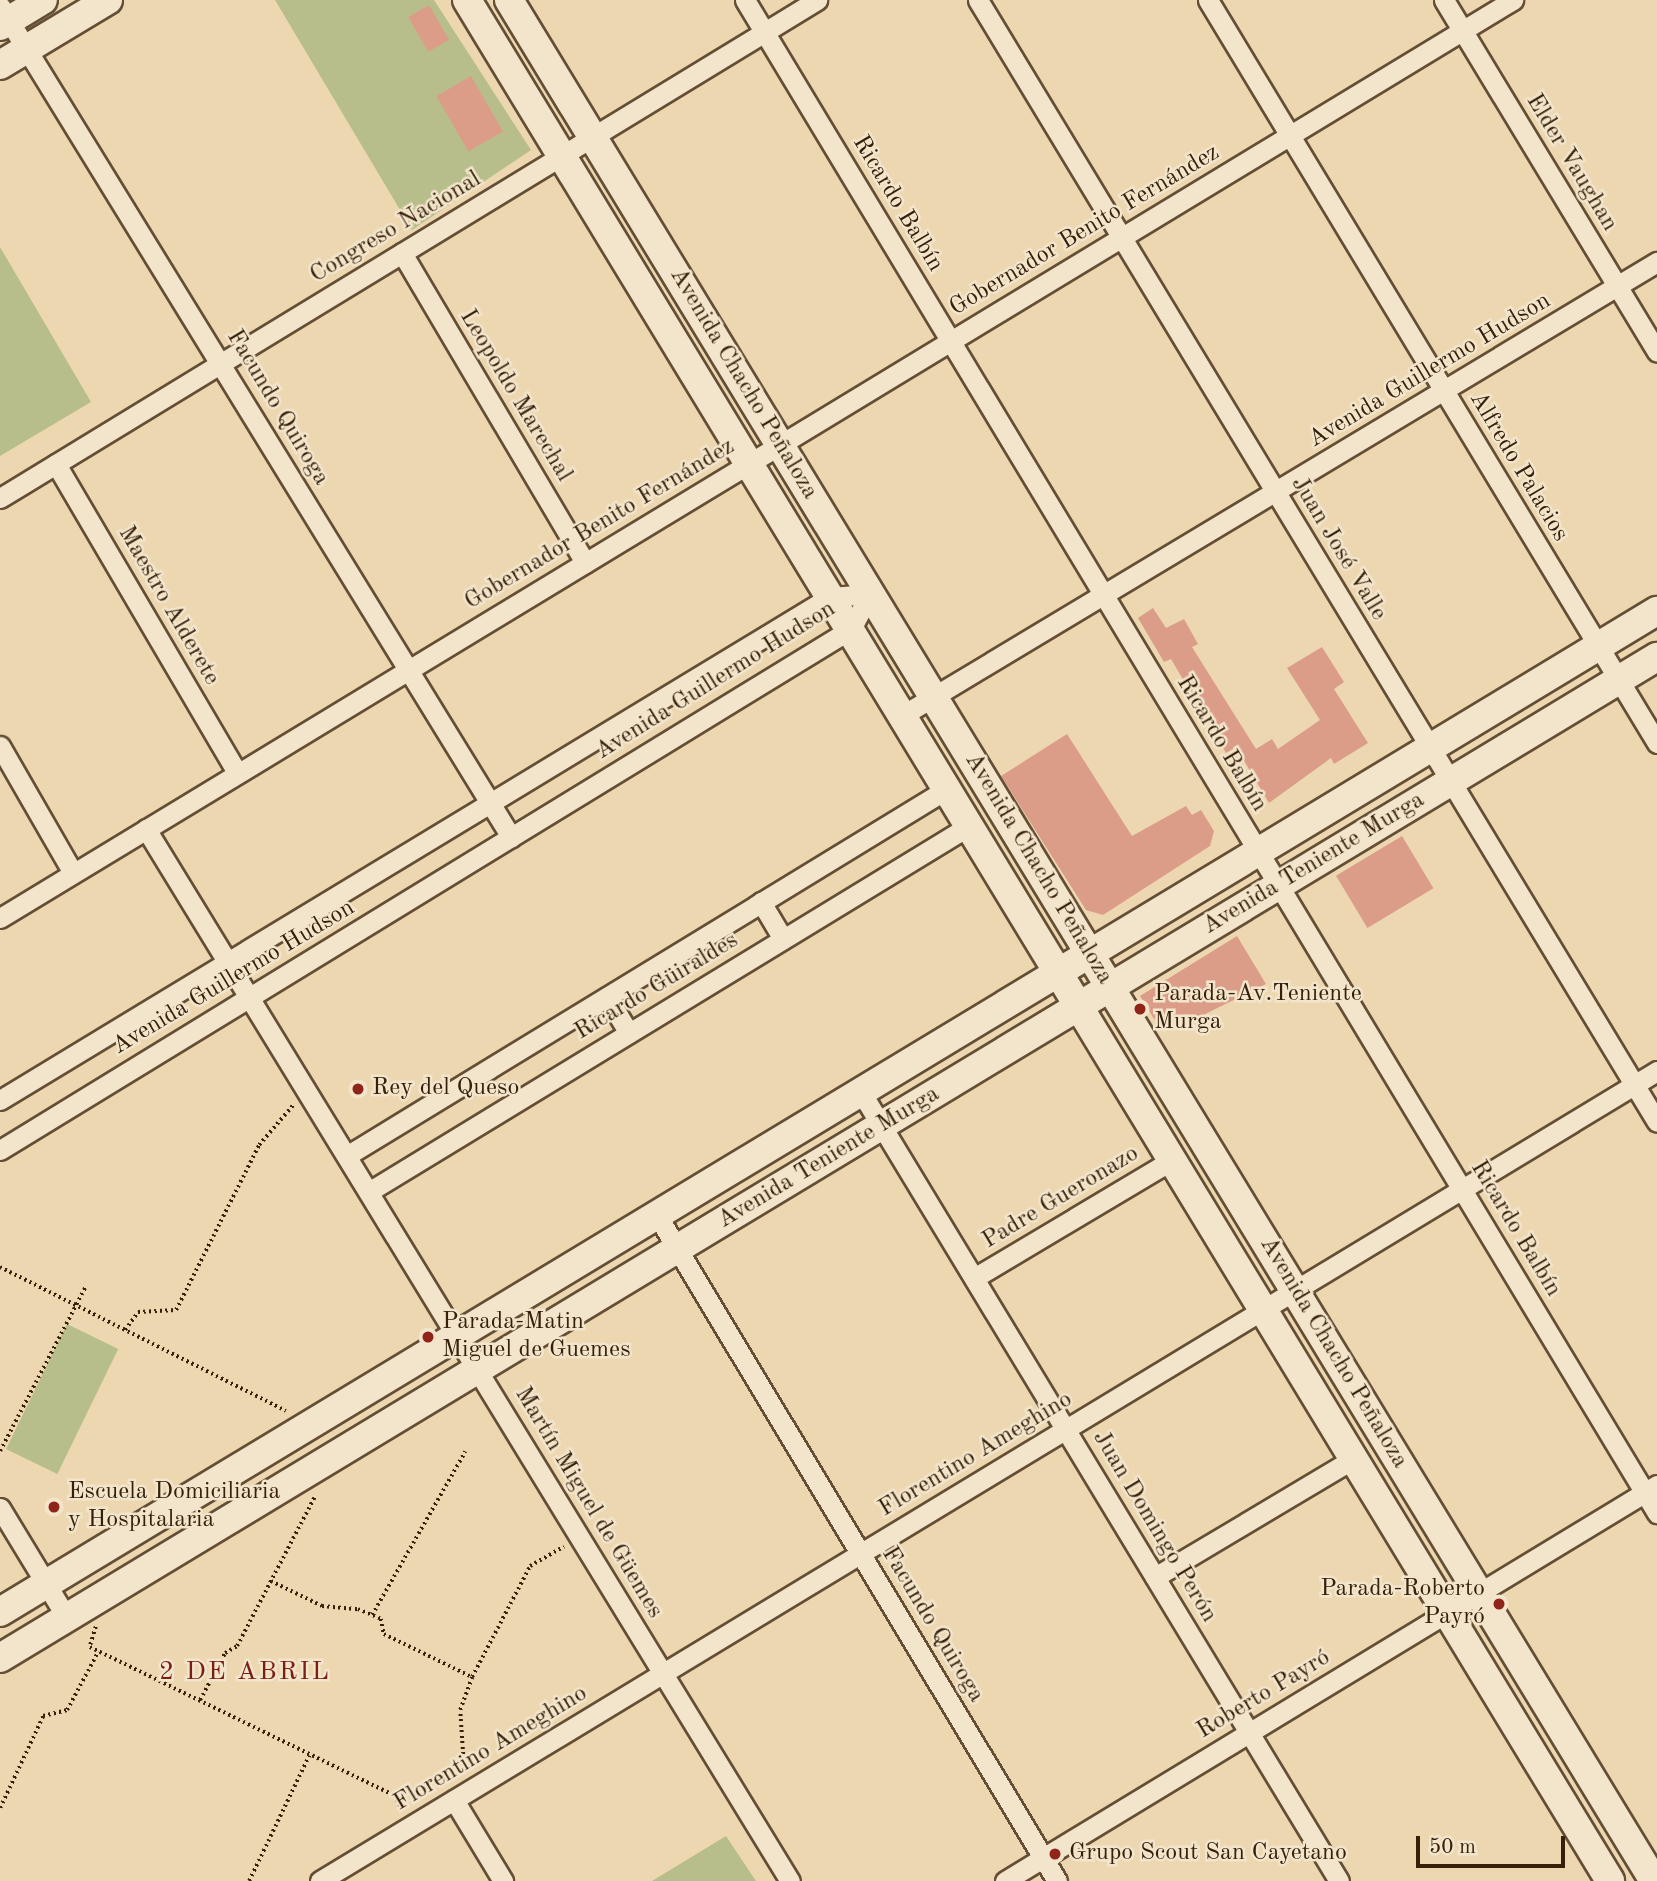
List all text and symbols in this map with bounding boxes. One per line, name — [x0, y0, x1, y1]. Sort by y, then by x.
street label: Elder Vaughan — [1519, 89, 1623, 237]
street label: Ricardo Balbín — [845, 131, 949, 277]
street label: Gobernador Benito Fernández — [945, 139, 1225, 323]
street label: Congreso Nacional — [305, 166, 487, 290]
street label: Avenida Chacho Peñaloza — [662, 263, 824, 505]
street label: Avenida Guillermo Hudson — [1304, 287, 1556, 455]
street label: Leopoldo Marechal — [452, 305, 578, 487]
street label: Facundo Quiroga — [219, 325, 335, 491]
street label: Alfredo Palacios — [1462, 387, 1574, 547]
street label: Gobernador Benito Fernández — [460, 433, 740, 617]
street label: Juan José Valle — [1284, 472, 1392, 626]
street label: Maestro Alderete — [111, 521, 225, 691]
street label: Avenida Guillermo Hudson — [591, 595, 841, 767]
street label: Ricardo Balbín — [1169, 671, 1273, 817]
street label: Avenida Chacho Peñaloza — [957, 748, 1119, 990]
street label: Avenida Teniente Murga — [1198, 786, 1430, 942]
street label: Avenida Guillermo Hudson — [108, 894, 360, 1062]
street label: Ricardo Güiraldes — [570, 927, 744, 1047]
place label: Parada-Av.Teniente Murga — [1154, 981, 1362, 1037]
marker: Parada-Av.Teniente Murga — [1132, 1001, 1148, 1017]
place label: Rey del Queso — [372, 1075, 519, 1103]
street label: Avenida Teniente Murga — [713, 1080, 945, 1236]
marker: Rey del Queso — [350, 1081, 366, 1097]
street label: Padre Gueronazo — [978, 1140, 1144, 1256]
street label: Ricardo Balbín — [1463, 1156, 1567, 1302]
street label: Avenida Chacho Peñaloza — [1252, 1232, 1414, 1474]
place label: Parada-Matin Miguel de Guemes — [442, 1309, 631, 1365]
marker: Parada-Matin Miguel de Guemes — [420, 1329, 436, 1345]
street label: Martín Miguel de Güemes — [507, 1382, 669, 1624]
street label: Florentino Ameghino — [874, 1386, 1078, 1524]
street label: Juan Domingo Perón — [1085, 1426, 1223, 1628]
place label: Escuela Domiciliaria y Hospitalaria — [68, 1479, 280, 1535]
marker: Escuela Domiciliaria y Hospitalaria — [46, 1499, 62, 1515]
street label: Facundo Quiroga — [874, 1542, 990, 1708]
place label: Parada-Roberto Payró — [1320, 1576, 1485, 1632]
marker: Parada-Roberto Payró — [1491, 1596, 1507, 1612]
street label: Roberto Payró — [1192, 1644, 1336, 1746]
district label: 2 DE ABRIL — [160, 1657, 330, 1689]
street label: Florentino Ameghino — [389, 1680, 593, 1818]
scale bar — [1419, 1822, 1568, 1866]
text: 50 m — [1429, 1837, 1476, 1858]
place label: Grupo Scout San Cayetano — [1069, 1840, 1347, 1868]
marker: Grupo Scout San Cayetano — [1047, 1846, 1063, 1862]

